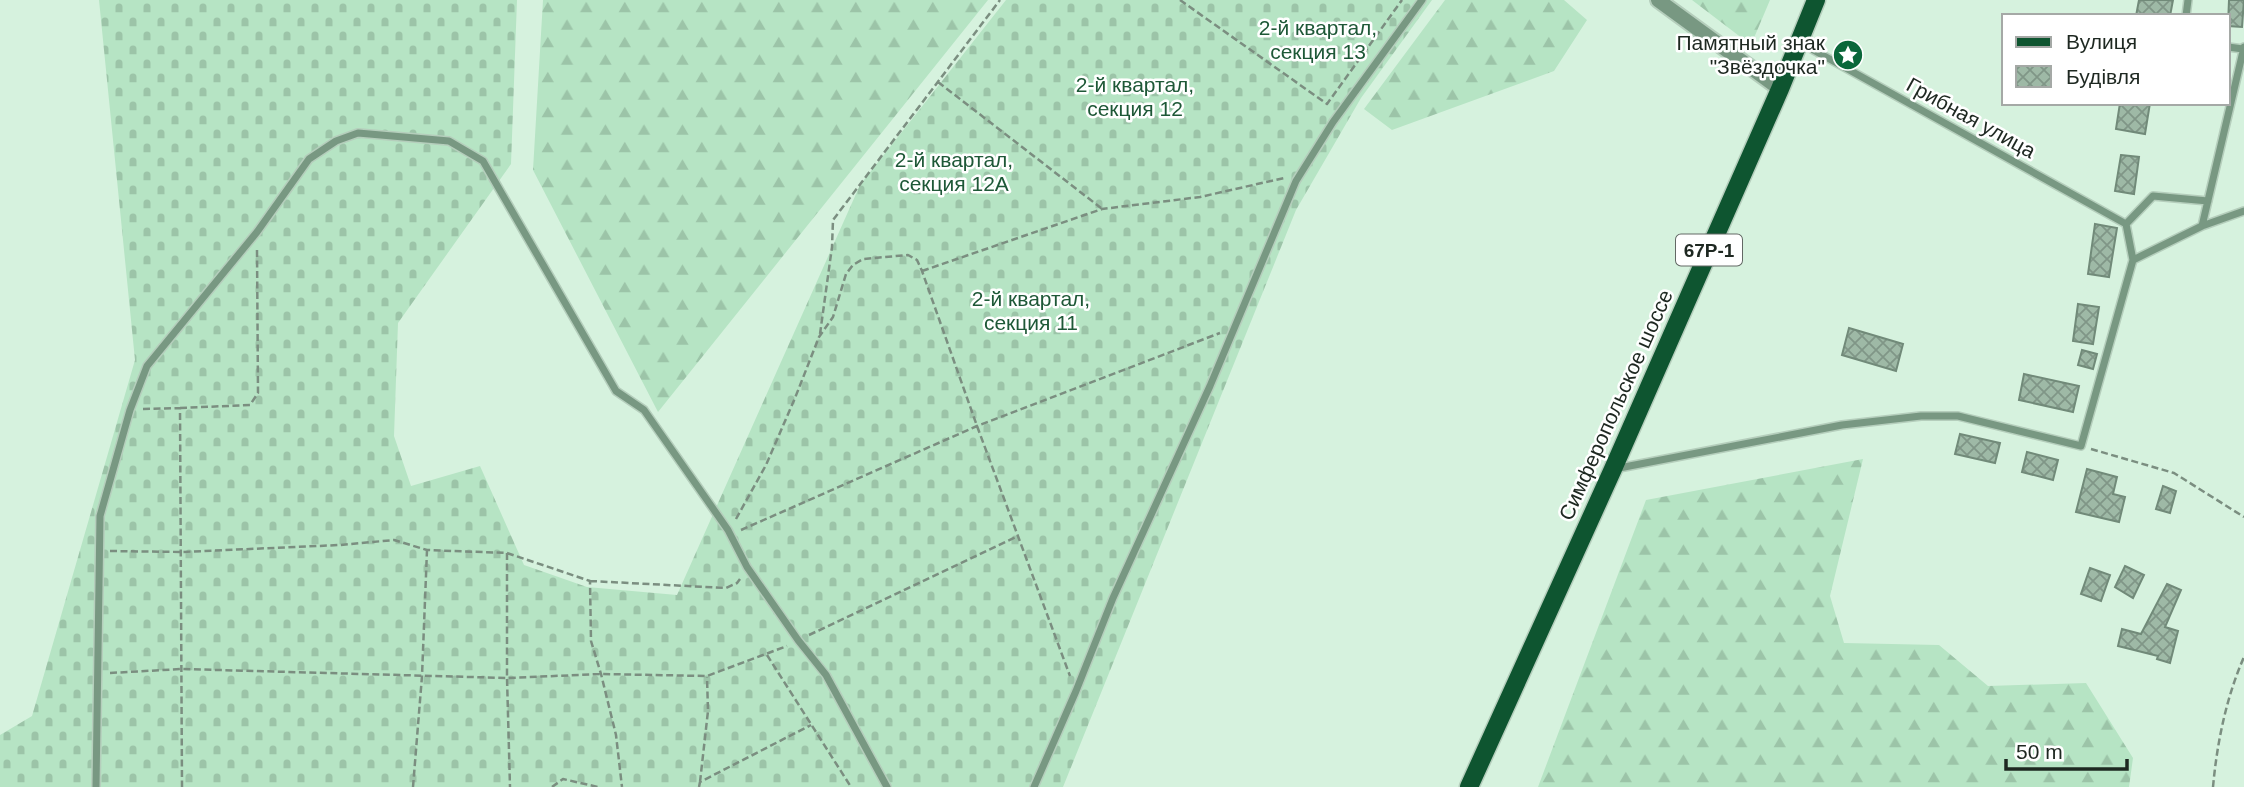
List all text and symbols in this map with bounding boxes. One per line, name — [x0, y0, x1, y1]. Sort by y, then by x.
legend — [2002, 14, 2230, 105]
park label: 2-й квартал, секция 13 — [1259, 16, 1377, 63]
text: Вулиця — [2066, 30, 2137, 53]
place label: Памятный знак "Звёздочка" — [1676, 31, 1826, 78]
place icon: Памятный знак "Звёздочка" — [1831, 38, 1865, 72]
text: Будівля — [2066, 65, 2140, 88]
park label: 2-й квартал, секция 12 — [1076, 73, 1194, 120]
street label: Грибная улица — [1903, 73, 2040, 163]
park label: 2-й квартал, секция 12А — [895, 148, 1013, 195]
road number: 67Р-1 — [1676, 234, 1742, 266]
street label: Симферопольское шоссе — [1554, 286, 1677, 524]
park label: 2-й квартал, секция 11 — [972, 287, 1090, 334]
scale bar — [2006, 728, 2127, 772]
text: 50 m — [2016, 740, 2063, 763]

